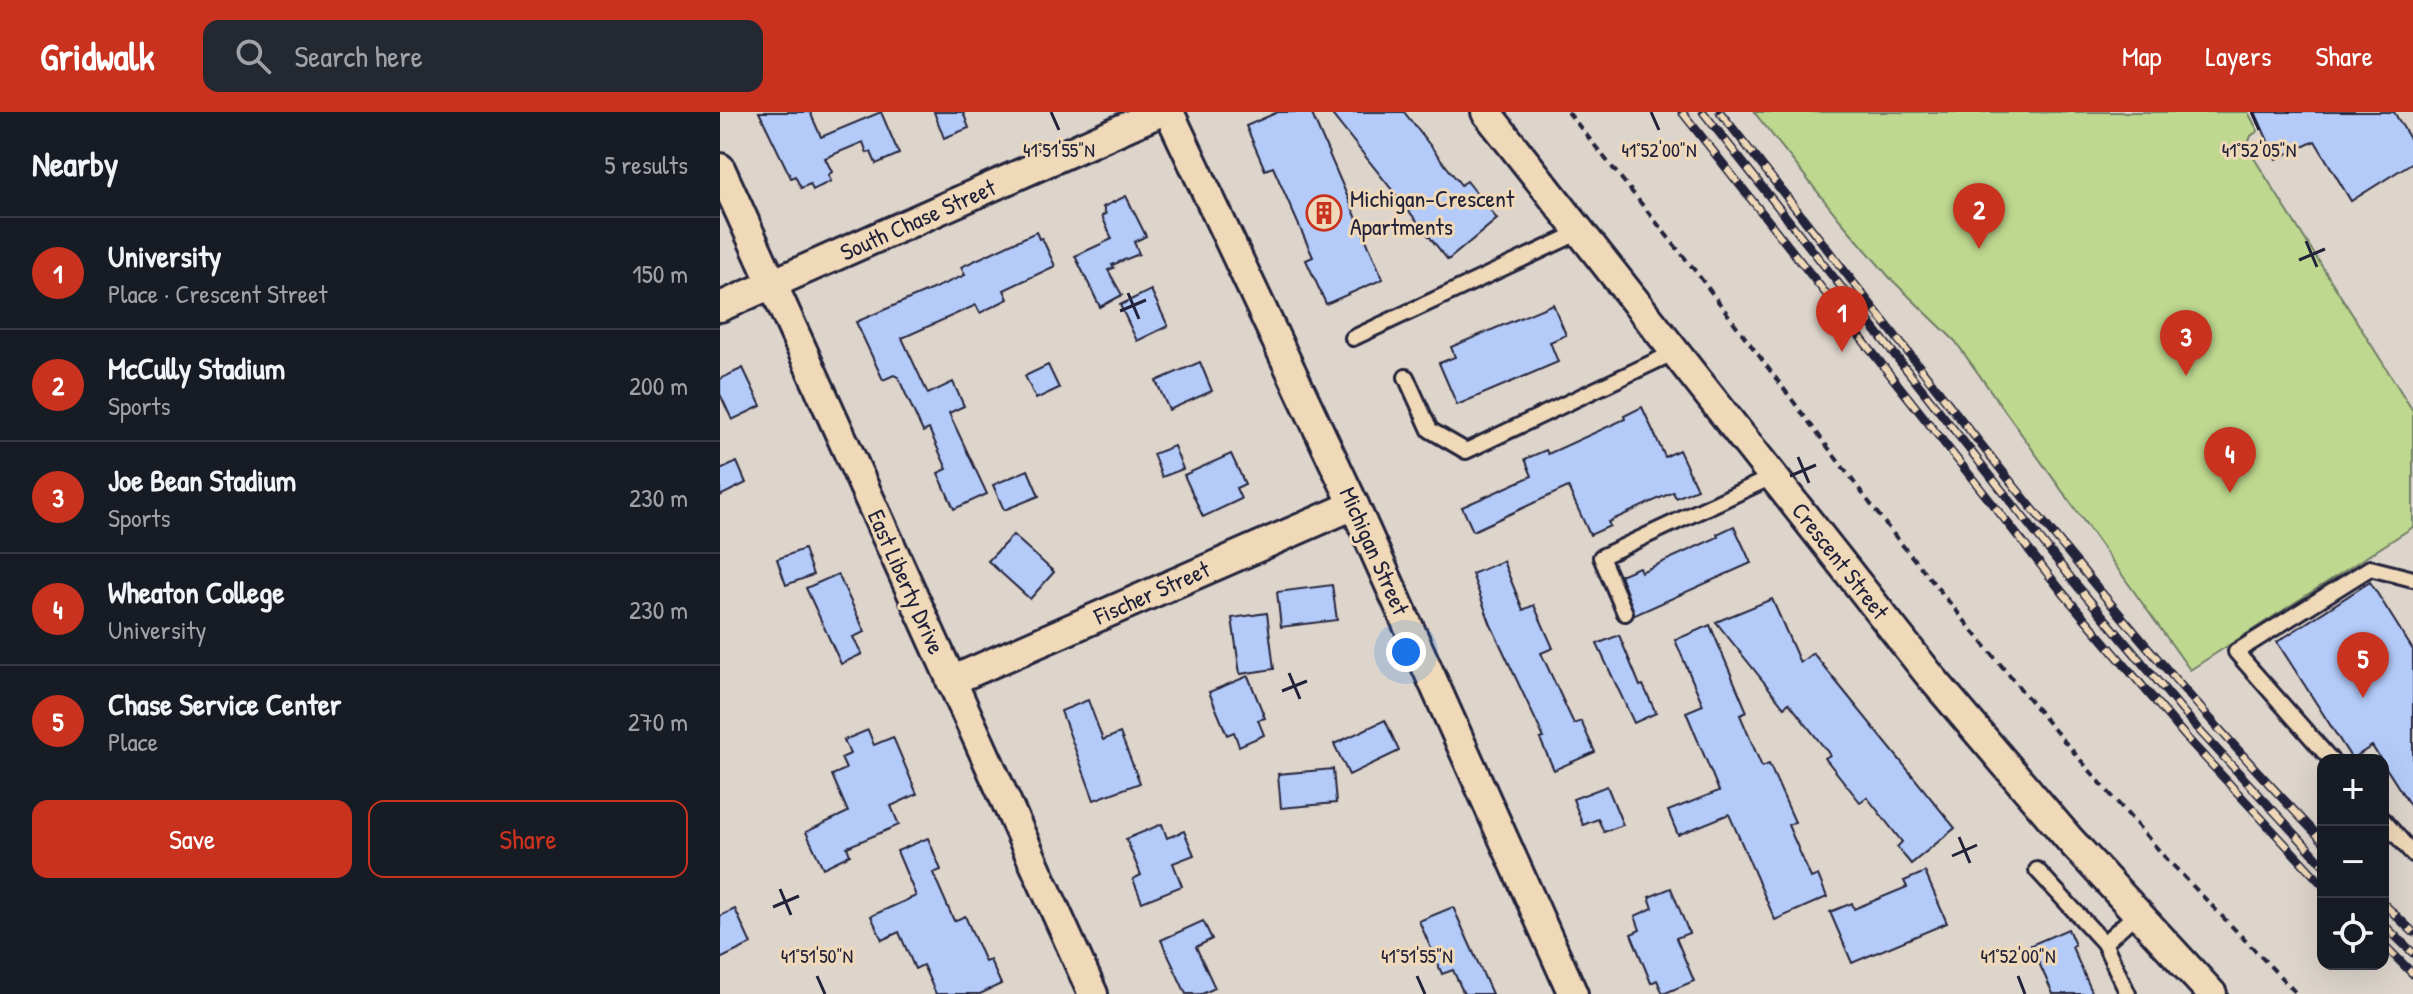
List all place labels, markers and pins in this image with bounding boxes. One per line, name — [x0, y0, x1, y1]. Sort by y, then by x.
place label: Michigan-Crescent Apartments — [1350, 182, 1515, 242]
pin: 2 — [1953, 183, 2005, 249]
building icon: Michigan-Crescent Apartments — [1305, 194, 1343, 232]
pin: 1 — [1816, 286, 1868, 352]
pin: 3 — [2160, 310, 2212, 376]
pin: 4 — [2204, 427, 2256, 493]
pin: 5 — [2337, 632, 2389, 698]

